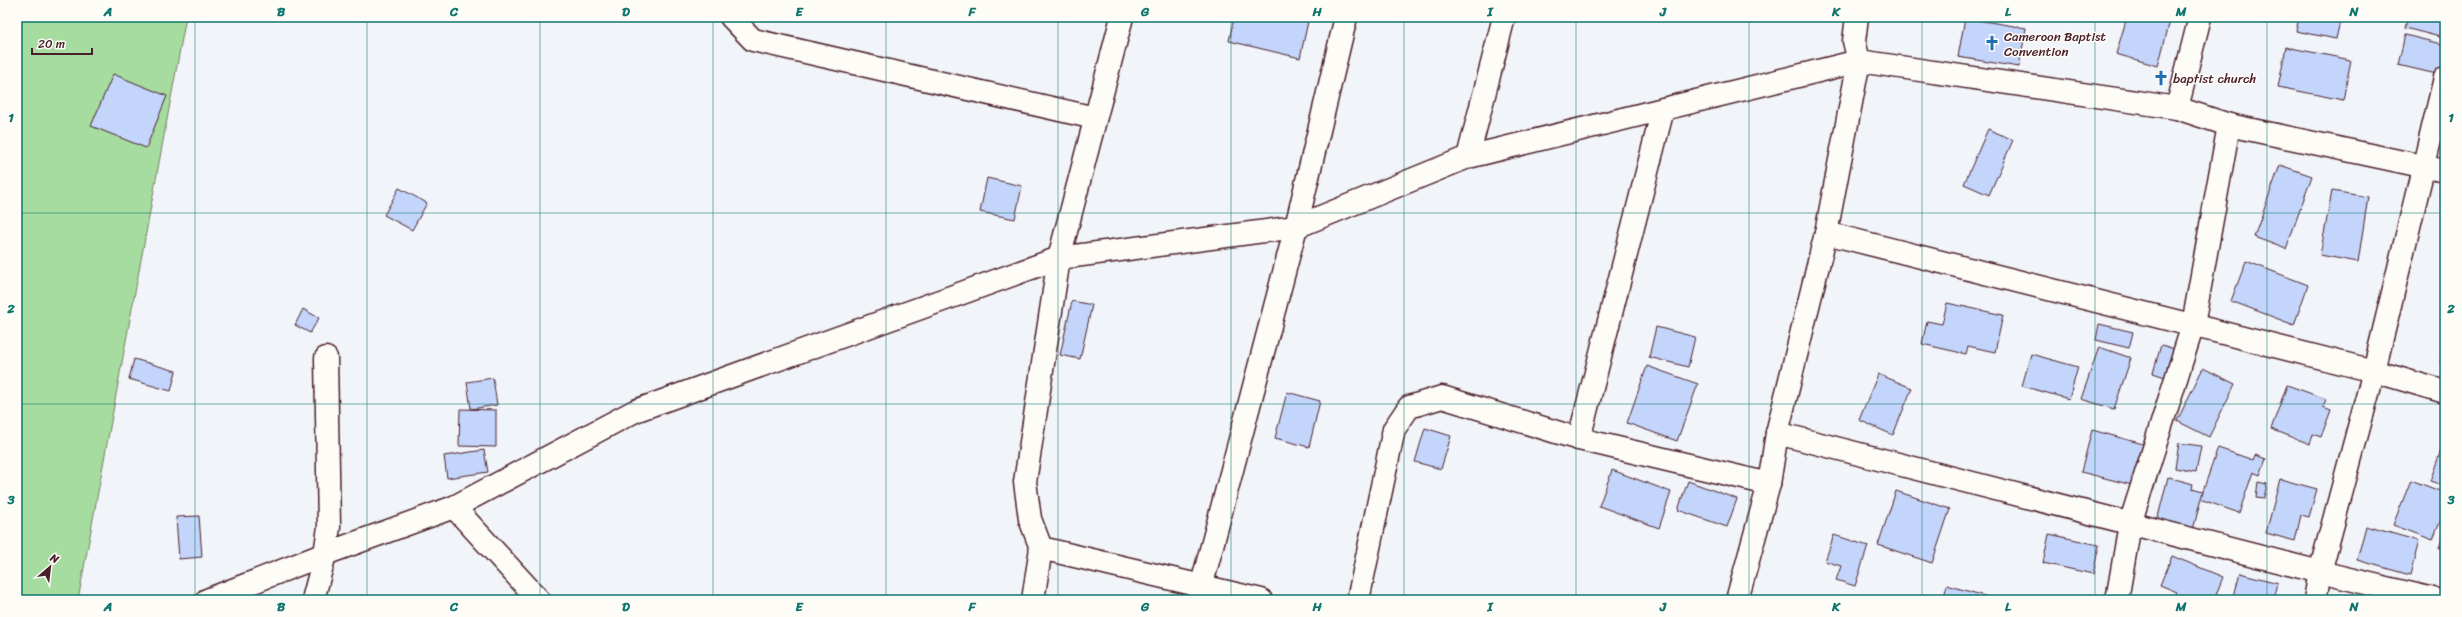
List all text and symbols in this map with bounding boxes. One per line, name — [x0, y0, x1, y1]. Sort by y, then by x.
text: A — [103, 0, 112, 23]
text: B — [277, 0, 286, 23]
text: C — [449, 0, 459, 23]
text: D — [622, 0, 630, 23]
text: E — [795, 0, 804, 23]
text: F — [967, 0, 976, 23]
text: G — [1140, 0, 1150, 23]
text: H — [1311, 0, 1322, 23]
text: I — [1486, 0, 1494, 23]
text: J — [1659, 0, 1667, 23]
text: K — [1831, 0, 1841, 23]
text: L — [2005, 0, 2012, 23]
text: M — [2175, 0, 2187, 23]
text: N — [2348, 0, 2359, 23]
place label: Cameroon Baptist Convention — [2004, 25, 2106, 63]
scale bar — [32, 30, 92, 56]
text: 20 m — [38, 33, 65, 55]
church icon: Cameroon Baptist Convention — [1983, 34, 2001, 52]
place label: baptist church — [2173, 67, 2256, 90]
church icon: baptist church — [2152, 69, 2170, 87]
text: 1 — [8, 106, 14, 129]
text: 1 — [2448, 106, 2454, 129]
text: 2 — [6, 297, 15, 320]
text: 2 — [2446, 297, 2455, 320]
text: 3 — [6, 488, 15, 511]
text: 3 — [2446, 488, 2455, 511]
north arrow — [30, 547, 70, 587]
text: N — [46, 548, 63, 569]
text: A — [103, 595, 112, 617]
text: B — [277, 595, 286, 617]
text: C — [449, 595, 459, 617]
text: D — [622, 595, 630, 617]
text: E — [795, 595, 804, 617]
text: F — [967, 595, 976, 617]
text: G — [1140, 595, 1150, 617]
text: H — [1311, 595, 1322, 617]
text: I — [1486, 595, 1494, 617]
text: J — [1659, 595, 1667, 617]
text: K — [1831, 595, 1841, 617]
text: L — [2005, 595, 2012, 617]
text: M — [2175, 595, 2187, 617]
text: N — [2348, 595, 2359, 617]

